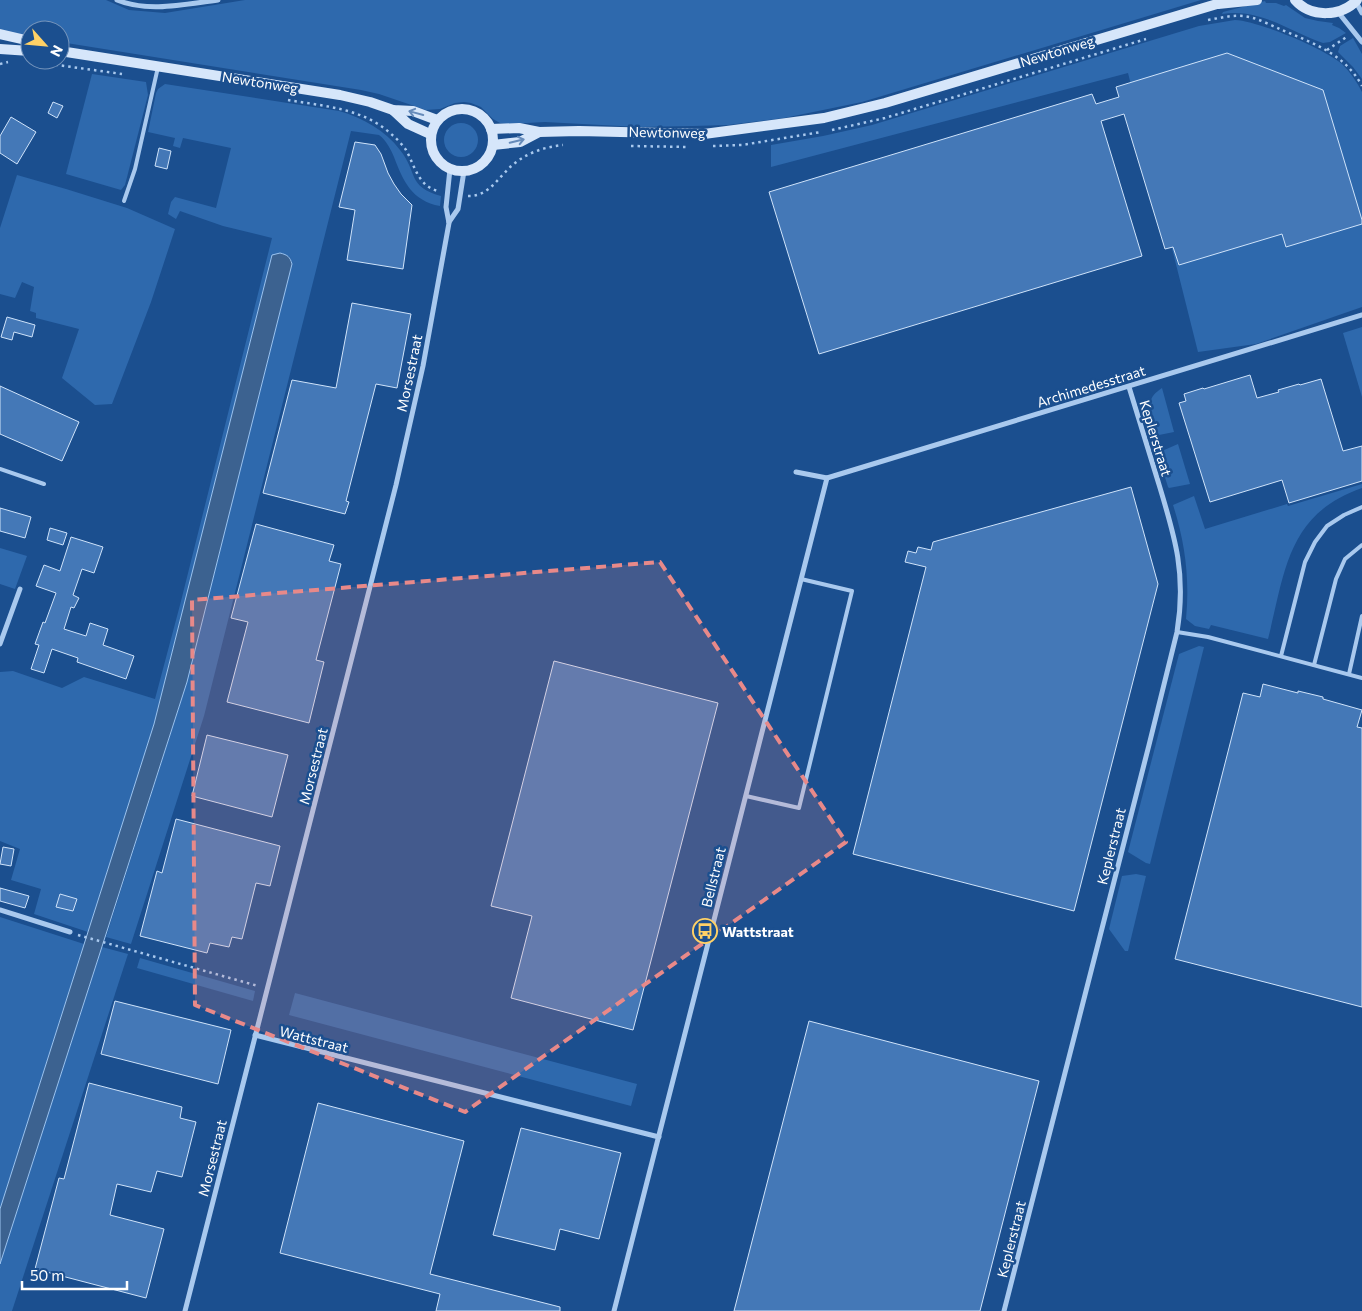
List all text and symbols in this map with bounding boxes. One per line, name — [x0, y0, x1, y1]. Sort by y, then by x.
north arrow — [20, 20, 70, 70]
street label: Newtonweg — [1018, 32, 1097, 70]
text: N — [47, 43, 67, 60]
street label: Newtonweg — [221, 68, 300, 96]
one-way arrow — [408, 108, 424, 117]
street label: Newtonweg — [628, 123, 706, 141]
one-way arrow — [508, 136, 524, 145]
street label: Morsestraat — [392, 332, 426, 413]
street label: Archimedesstraat — [1035, 361, 1148, 411]
street label: Keplerstraat — [1136, 398, 1176, 478]
street label: Morsestraat — [295, 725, 331, 806]
street label: Keplerstraat — [1093, 805, 1129, 886]
street label: Bellstraat — [697, 845, 729, 909]
bus stop icon: Wattstraat — [692, 918, 718, 944]
place label: Wattstraat — [722, 923, 794, 940]
street label: Wattstraat — [278, 1022, 350, 1056]
street label: Morsestraat — [194, 1117, 230, 1198]
street label: Keplerstraat — [993, 1198, 1029, 1279]
scale bar — [22, 1258, 128, 1290]
text: 50 m — [30, 1266, 64, 1284]

